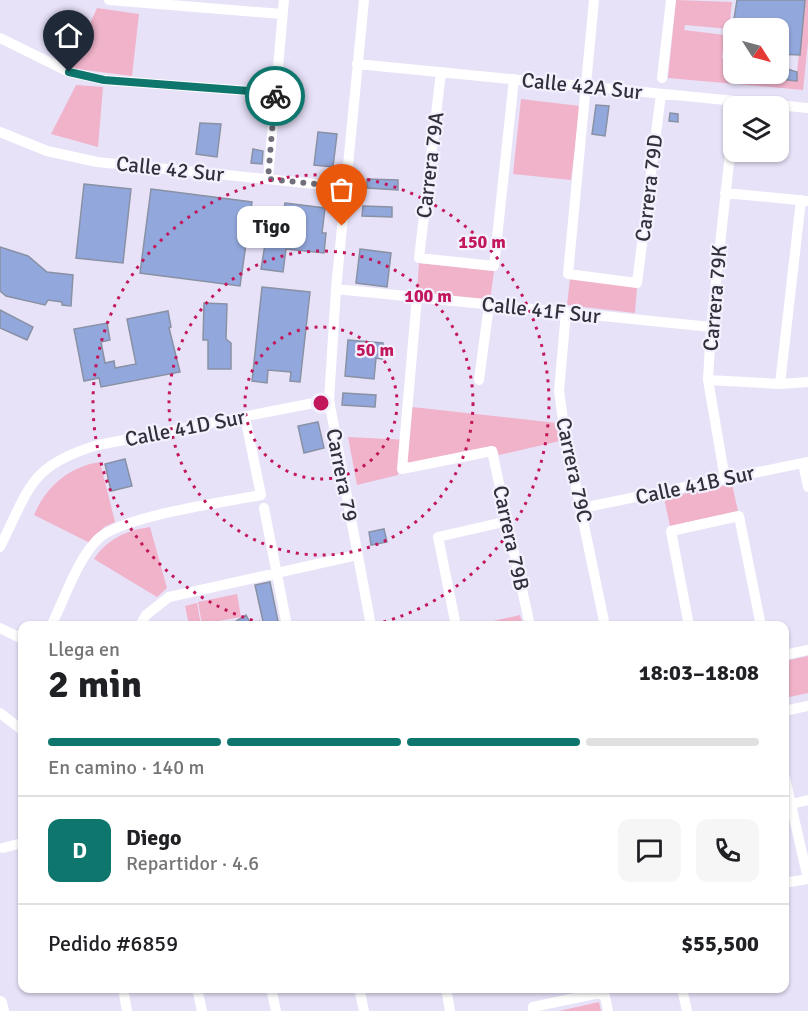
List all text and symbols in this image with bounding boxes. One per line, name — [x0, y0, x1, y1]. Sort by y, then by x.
pin — [43, 10, 94, 72]
north arrow — [723, 18, 789, 84]
map controls — [723, 18, 789, 162]
icon: home — [52, 19, 85, 52]
courier — [245, 66, 305, 126]
street label: Calle 42A Sur — [520, 67, 644, 105]
icon: bike — [259, 80, 292, 113]
button: layers — [723, 96, 789, 162]
street label: Carrera 79A — [411, 110, 449, 220]
street label: Carrera 79D — [630, 133, 668, 243]
street label: Calle 42 Sur — [115, 150, 226, 188]
pin — [316, 164, 367, 226]
icon: bag — [325, 173, 358, 206]
callout: Tigo — [237, 205, 306, 247]
text: Tigo — [253, 214, 290, 239]
text: 150 m — [458, 231, 506, 253]
street label: Carrera 79K — [697, 243, 733, 352]
text: 100 m — [404, 285, 452, 307]
street label: Calle 41F Sur — [480, 291, 602, 329]
text: 50 m — [356, 339, 394, 361]
centre of rings — [311, 393, 331, 413]
street label: Calle 41D Sur — [123, 404, 248, 452]
street label: Carrera 79C — [550, 415, 598, 525]
street label: Carrera 79 — [320, 426, 364, 524]
street label: Calle 41B Sur — [633, 460, 757, 510]
street label: Carrera 79B — [487, 483, 535, 593]
text: Llega en — [48, 637, 120, 662]
text: 18:03–18:08 — [639, 659, 759, 686]
text: 2 min — [48, 660, 142, 708]
text: En camino · 140 m — [48, 755, 205, 780]
button: chat — [618, 819, 681, 882]
button: phone — [696, 819, 759, 882]
text: Diego — [126, 824, 181, 851]
text: D — [72, 837, 87, 864]
text: Repartidor · 4.6 — [126, 851, 259, 876]
text: Pedido #6859 — [48, 930, 178, 957]
text: $55,500 — [681, 930, 759, 957]

